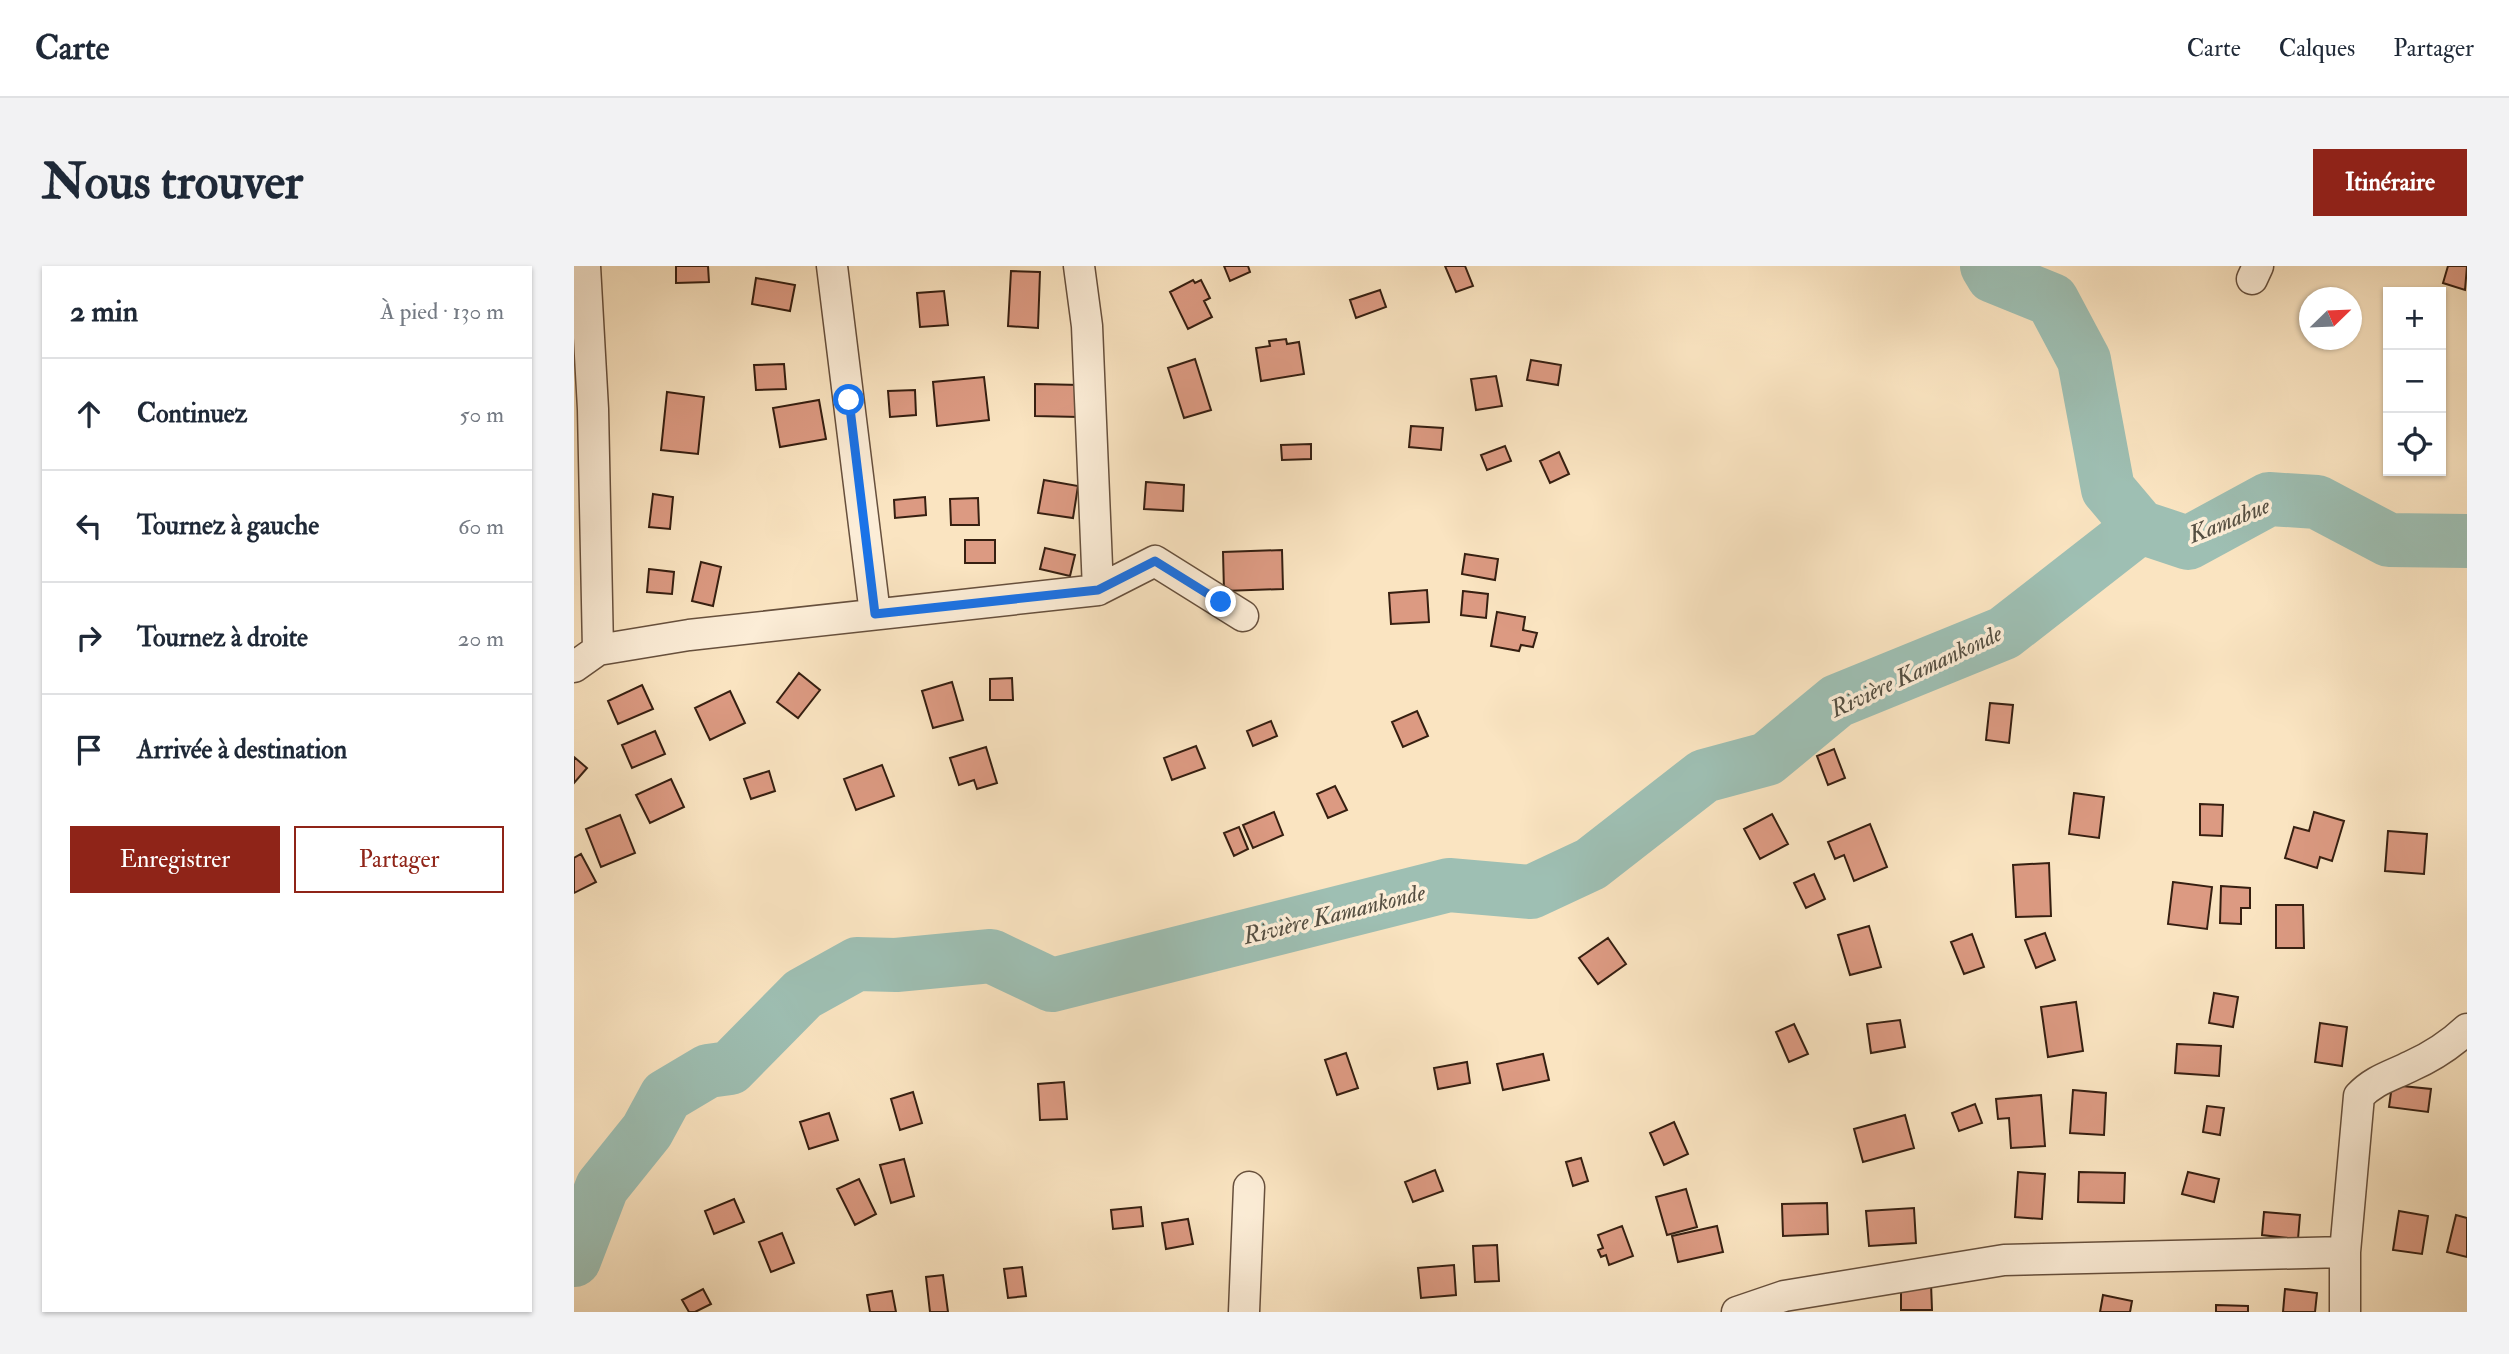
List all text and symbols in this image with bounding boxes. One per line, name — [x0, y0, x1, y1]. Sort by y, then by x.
text: Carte — [35, 28, 109, 69]
text: Carte — [2187, 33, 2241, 64]
text: Calques — [2279, 33, 2355, 64]
text: Partager — [2393, 33, 2474, 64]
button: Itinéraire — [2313, 149, 2467, 216]
text: Nous trouver — [42, 152, 303, 213]
north arrow — [2299, 287, 2362, 350]
map controls — [2383, 287, 2446, 476]
button: + — [2383, 287, 2446, 350]
text: 2 min — [70, 293, 138, 330]
text: À pied · 130 m — [380, 297, 504, 326]
button: − — [2383, 350, 2446, 413]
route start — [833, 384, 864, 415]
icon: ahead — [70, 395, 108, 433]
text: Continuez — [137, 398, 247, 430]
text: 50 m — [460, 400, 504, 429]
button: locate — [2383, 413, 2446, 476]
water label: Kamabue — [2183, 490, 2275, 551]
icon: left — [70, 507, 108, 545]
text: Tournez à gauche — [137, 510, 319, 542]
text: 60 m — [458, 512, 504, 541]
route end — [1205, 586, 1236, 617]
water label: Rivière Kamankonde — [1824, 618, 2008, 725]
icon: right — [70, 619, 108, 657]
text: Tournez à droite — [137, 622, 308, 654]
text: 20 m — [458, 624, 504, 653]
icon: arrive — [70, 731, 108, 769]
text: Arrivée à destination — [137, 734, 347, 766]
button: Enregistrer — [70, 826, 280, 893]
button: Partager — [294, 826, 504, 893]
water label: Rivière Kamankonde — [1239, 877, 1429, 952]

